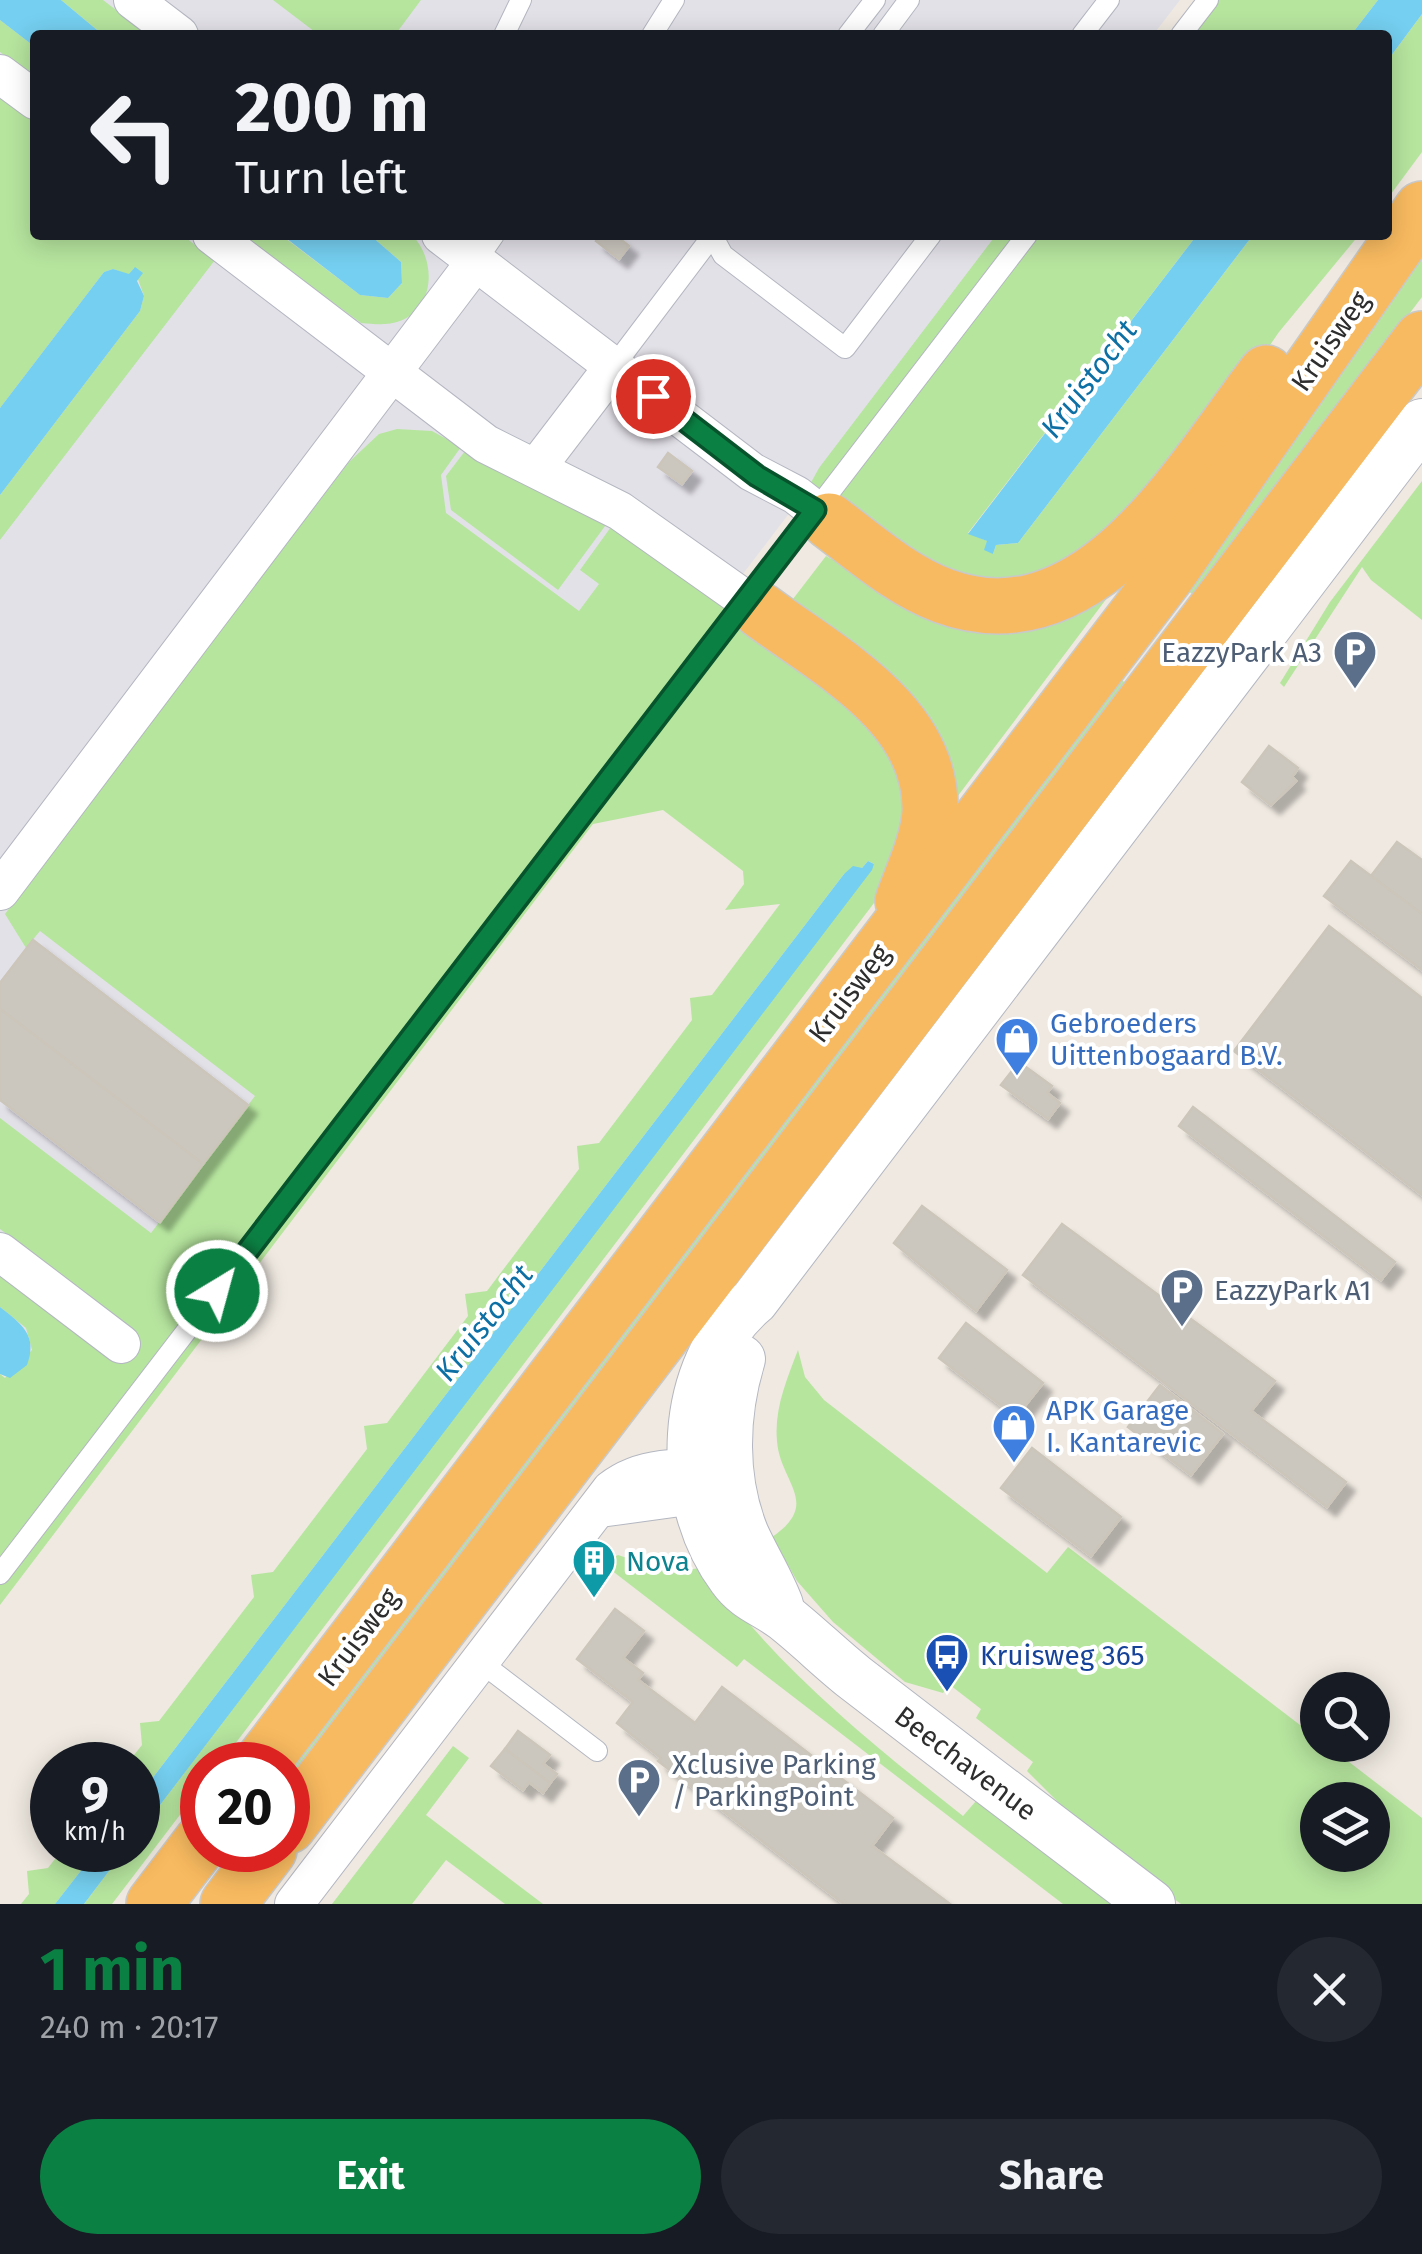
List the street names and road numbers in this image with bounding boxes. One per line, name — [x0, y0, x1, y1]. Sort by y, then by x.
street label: Kruisweg — [1284, 285, 1377, 398]
street label: Kruisweg — [802, 937, 897, 1049]
street label: Kruisweg — [311, 1581, 406, 1693]
street label: Beechavenue — [888, 1699, 1043, 1827]

